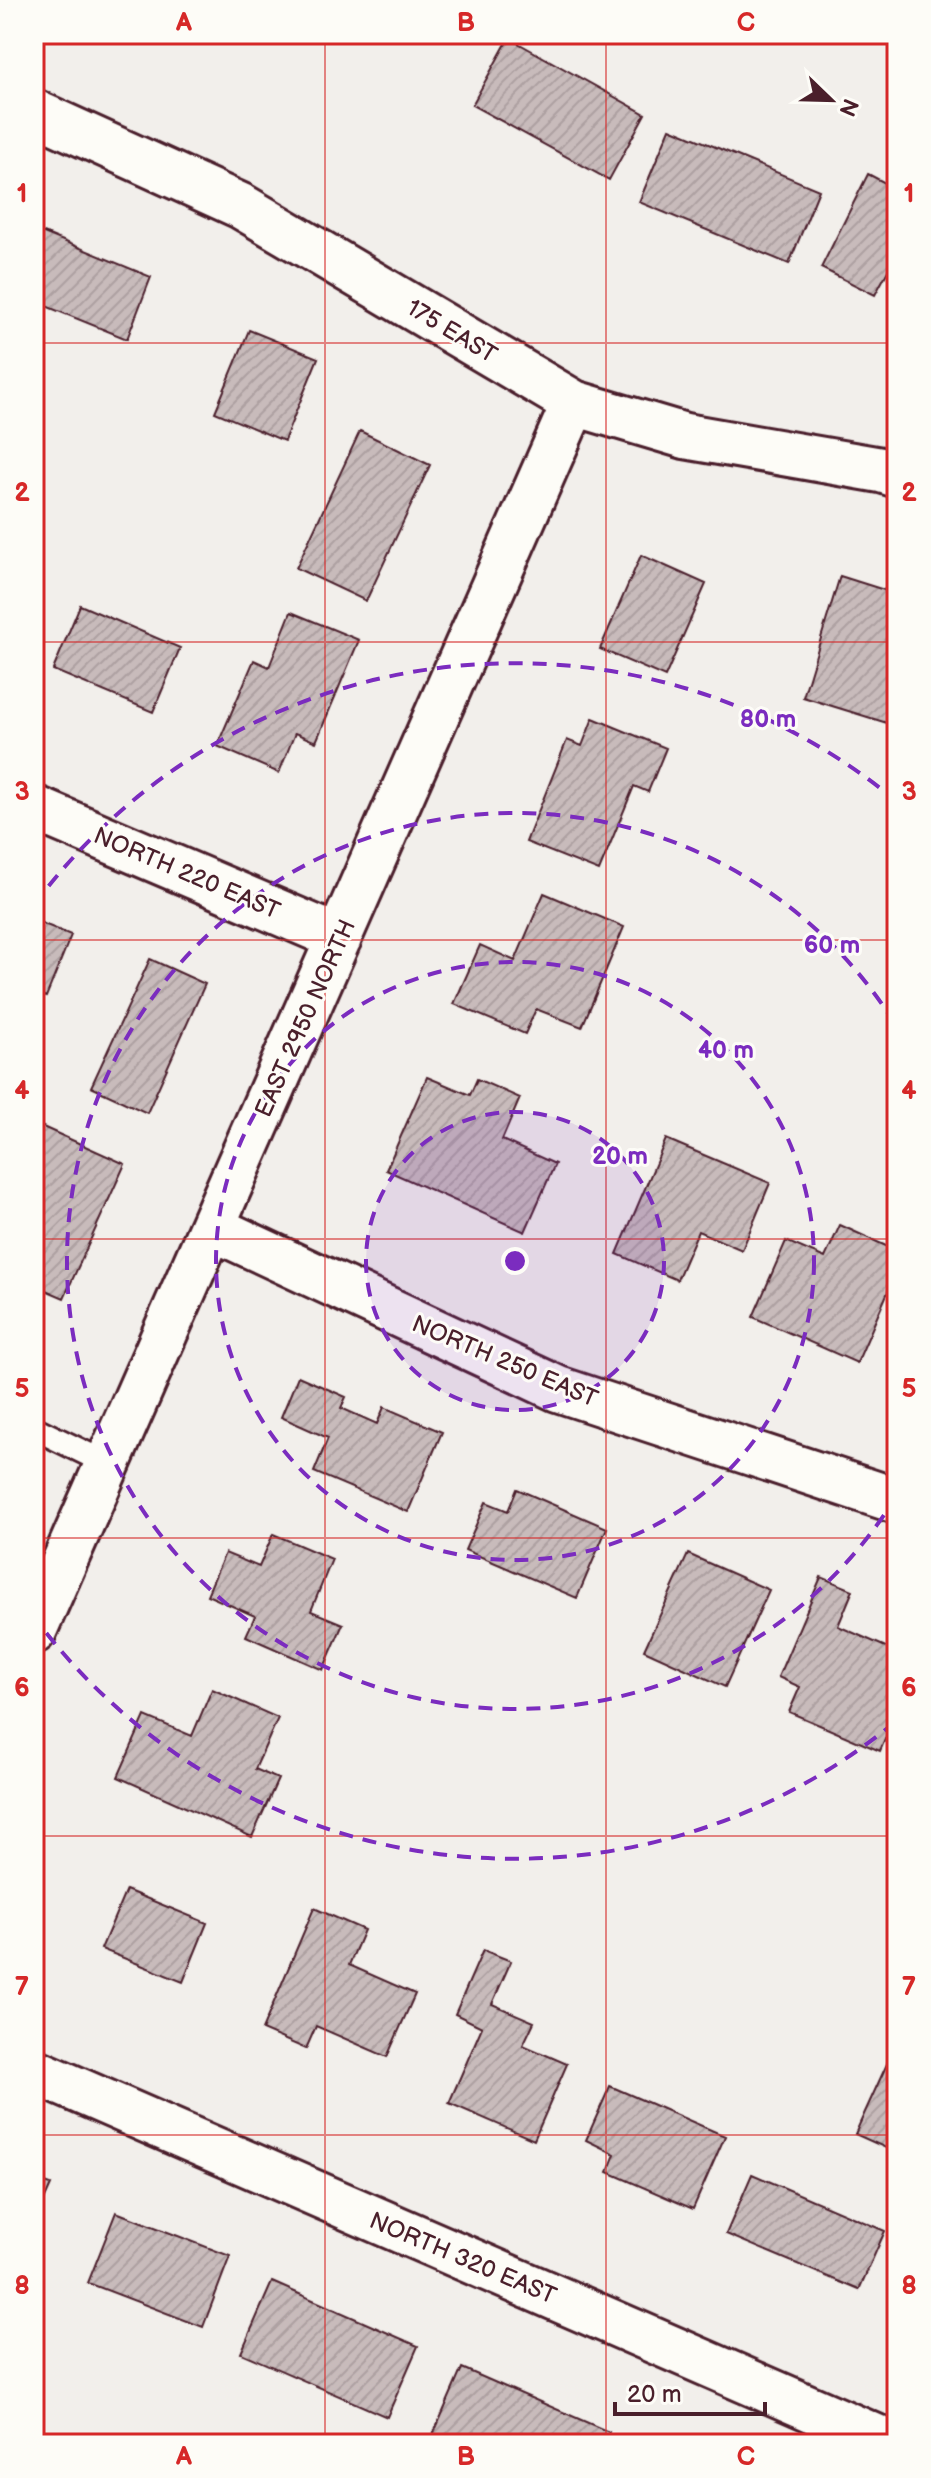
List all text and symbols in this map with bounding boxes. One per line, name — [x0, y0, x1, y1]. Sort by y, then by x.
text: A — [175, 8, 192, 39]
text: B — [457, 8, 475, 39]
text: C — [737, 8, 755, 39]
north arrow — [791, 60, 871, 140]
text: N — [832, 94, 864, 120]
text: 1 — [17, 179, 27, 210]
text: 1 — [904, 179, 914, 210]
street label: 175 EAST — [401, 293, 503, 370]
text: 2 — [14, 478, 30, 509]
text: 2 — [901, 478, 917, 509]
text: 80 m — [740, 705, 796, 734]
text: 3 — [14, 777, 30, 808]
text: 3 — [901, 777, 917, 808]
street label: NORTH 220 EAST — [89, 821, 285, 926]
street label: EAST 2950 NORTH — [249, 915, 362, 1121]
text: 60 m — [804, 931, 860, 960]
text: 40 m — [698, 1036, 754, 1065]
text: 4 — [14, 1076, 30, 1107]
text: 4 — [901, 1076, 917, 1107]
text: 20 m — [592, 1142, 648, 1171]
centre of rings — [501, 1247, 529, 1275]
street label: NORTH 250 EAST — [407, 1309, 603, 1414]
text: 5 — [14, 1374, 30, 1405]
text: 5 — [901, 1374, 917, 1405]
text: 6 — [14, 1673, 30, 1704]
text: 6 — [901, 1673, 917, 1704]
text: 7 — [15, 1972, 29, 2003]
text: 7 — [902, 1972, 916, 2003]
street label: NORTH 320 EAST — [365, 2206, 561, 2311]
text: 8 — [14, 2271, 30, 2302]
text: 8 — [901, 2271, 917, 2302]
scale bar — [615, 2366, 765, 2416]
text: 20 m — [627, 2380, 682, 2409]
text: A — [175, 2442, 192, 2473]
text: B — [457, 2442, 475, 2473]
text: C — [737, 2442, 755, 2473]

